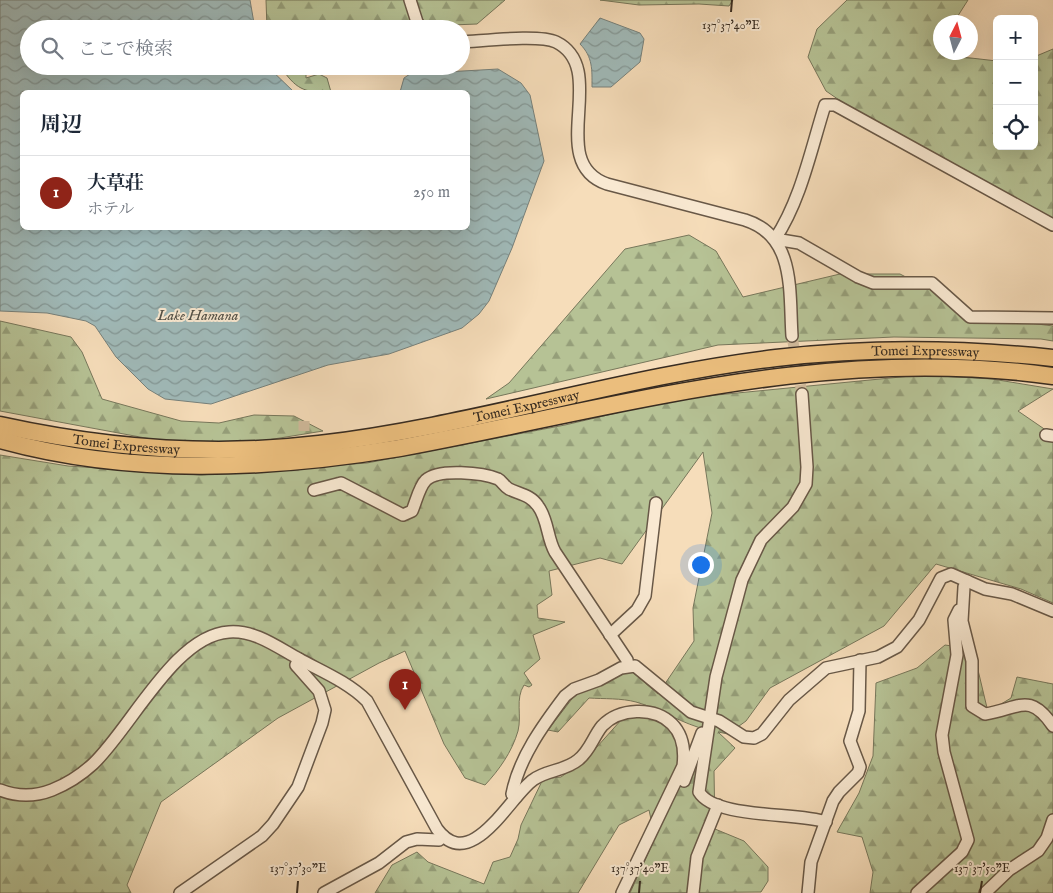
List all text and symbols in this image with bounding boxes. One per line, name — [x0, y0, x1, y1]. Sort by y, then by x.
north arrow — [933, 15, 978, 60]
map controls — [993, 15, 1038, 150]
button: + — [993, 15, 1038, 60]
text: 137°37'40"E — [702, 18, 760, 33]
search box — [20, 20, 470, 75]
icon: search — [38, 34, 66, 62]
text: ここで検索 — [78, 38, 173, 62]
button: − — [993, 60, 1038, 105]
button: locate — [993, 105, 1038, 150]
text: 周辺 — [40, 112, 82, 139]
text: 大草荘 — [87, 172, 144, 196]
text: 1 — [53, 183, 59, 203]
text: 250 m — [413, 183, 450, 203]
text: ホテル — [87, 200, 134, 220]
water label: Lake Hamana — [157, 306, 239, 325]
street label: Tomei Expressway — [871, 342, 980, 362]
street label: Tomei Expressway — [472, 386, 581, 427]
street label: Tomei Expressway — [71, 431, 181, 459]
your location — [688, 552, 714, 578]
pin: 1 — [389, 669, 421, 710]
text: 137°37'30"E — [270, 861, 326, 876]
text: 137°37'40"E — [611, 861, 669, 876]
text: 137°37'50"E — [954, 861, 1010, 876]

